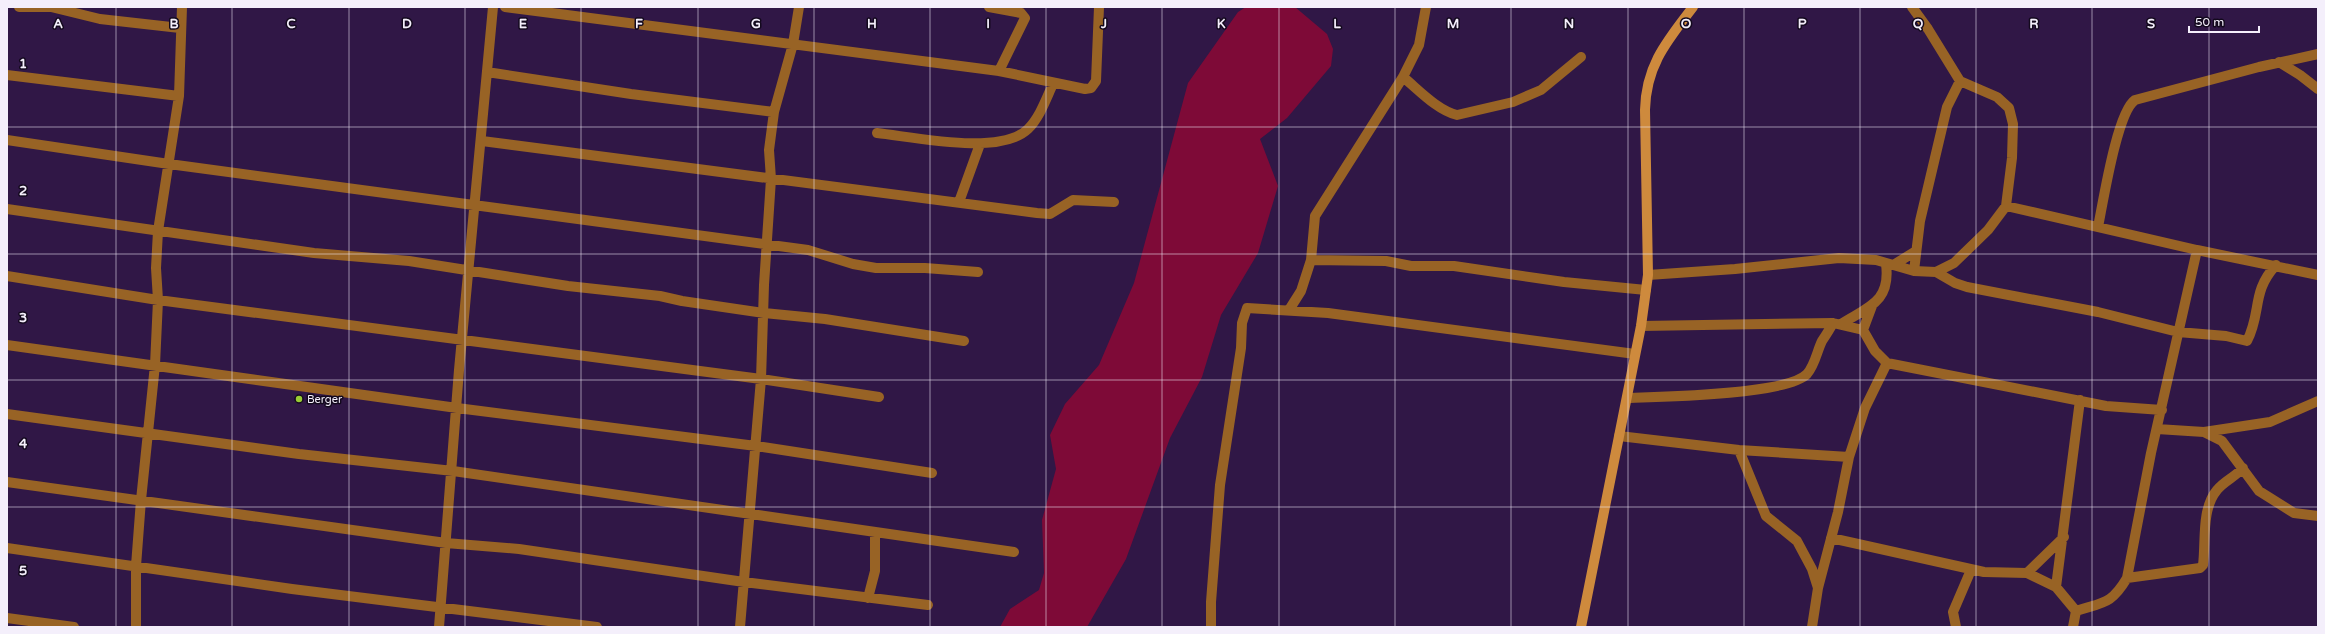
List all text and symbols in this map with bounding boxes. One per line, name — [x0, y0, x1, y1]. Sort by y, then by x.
scale bar — [2189, 8, 2259, 34]
text: 50 m — [2195, 15, 2224, 29]
text: A — [53, 16, 63, 32]
text: B — [169, 16, 179, 32]
text: C — [286, 16, 296, 32]
text: D — [402, 16, 412, 32]
text: E — [519, 16, 527, 32]
text: F — [635, 16, 643, 32]
text: G — [751, 16, 761, 32]
text: H — [867, 16, 877, 32]
text: I — [986, 16, 990, 32]
text: J — [1100, 16, 1107, 32]
text: K — [1217, 16, 1226, 32]
text: L — [1333, 16, 1341, 32]
text: M — [1447, 16, 1459, 32]
text: N — [1564, 16, 1574, 32]
text: O — [1681, 16, 1692, 32]
text: P — [1798, 16, 1807, 32]
text: Q — [1913, 16, 1924, 32]
text: R — [2029, 16, 2039, 32]
text: S — [2147, 16, 2155, 32]
text: 1 — [19, 56, 27, 72]
text: 2 — [19, 183, 27, 199]
text: 3 — [19, 310, 27, 326]
place label: Berger — [307, 393, 343, 406]
marker: Berger — [294, 394, 304, 404]
text: 4 — [19, 436, 28, 452]
text: 5 — [19, 563, 27, 579]

